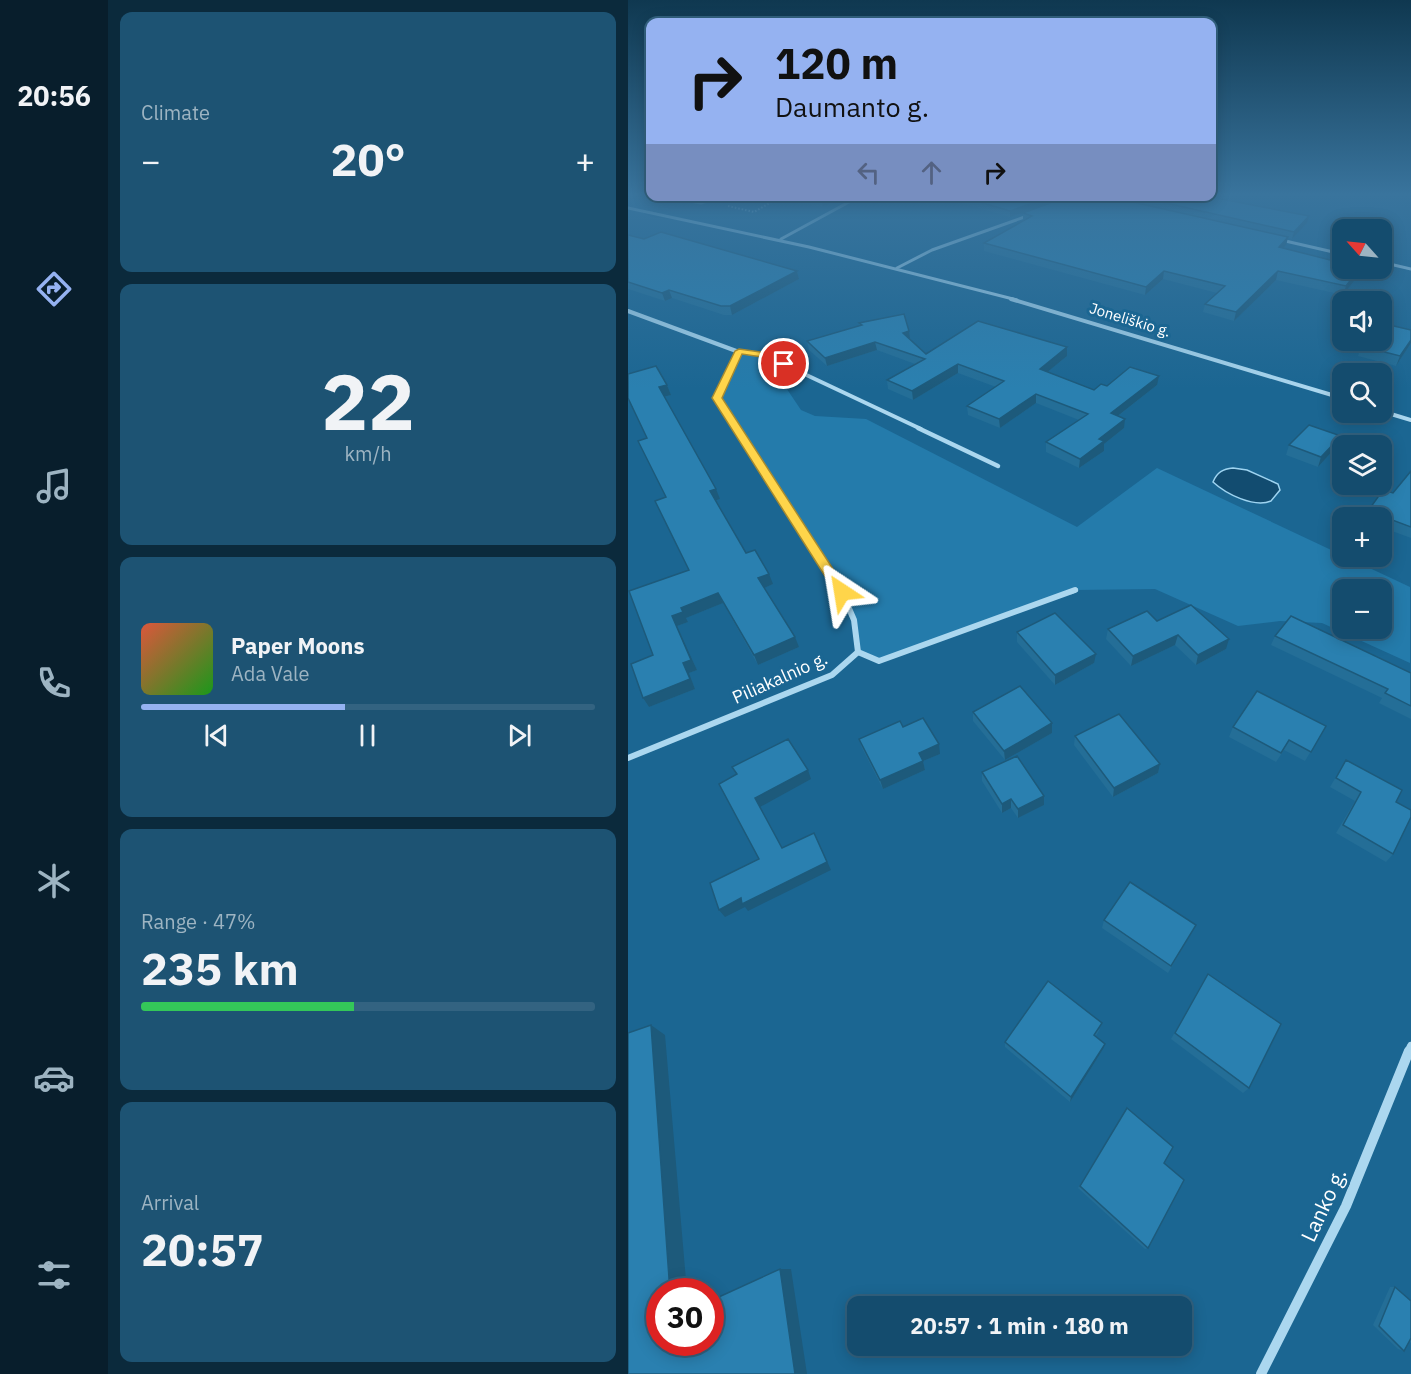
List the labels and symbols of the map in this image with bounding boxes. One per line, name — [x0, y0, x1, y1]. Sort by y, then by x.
north arrow — [1332, 219, 1392, 279]
street label: Joneliškio g. — [1087, 298, 1173, 341]
pin — [758, 338, 809, 389]
position arrow — [810, 560, 874, 624]
street label: Piliakalnio g. — [729, 646, 831, 709]
street label: Lanko g. — [1294, 1163, 1352, 1246]
speed limit sign: 30 — [646, 1278, 724, 1356]

